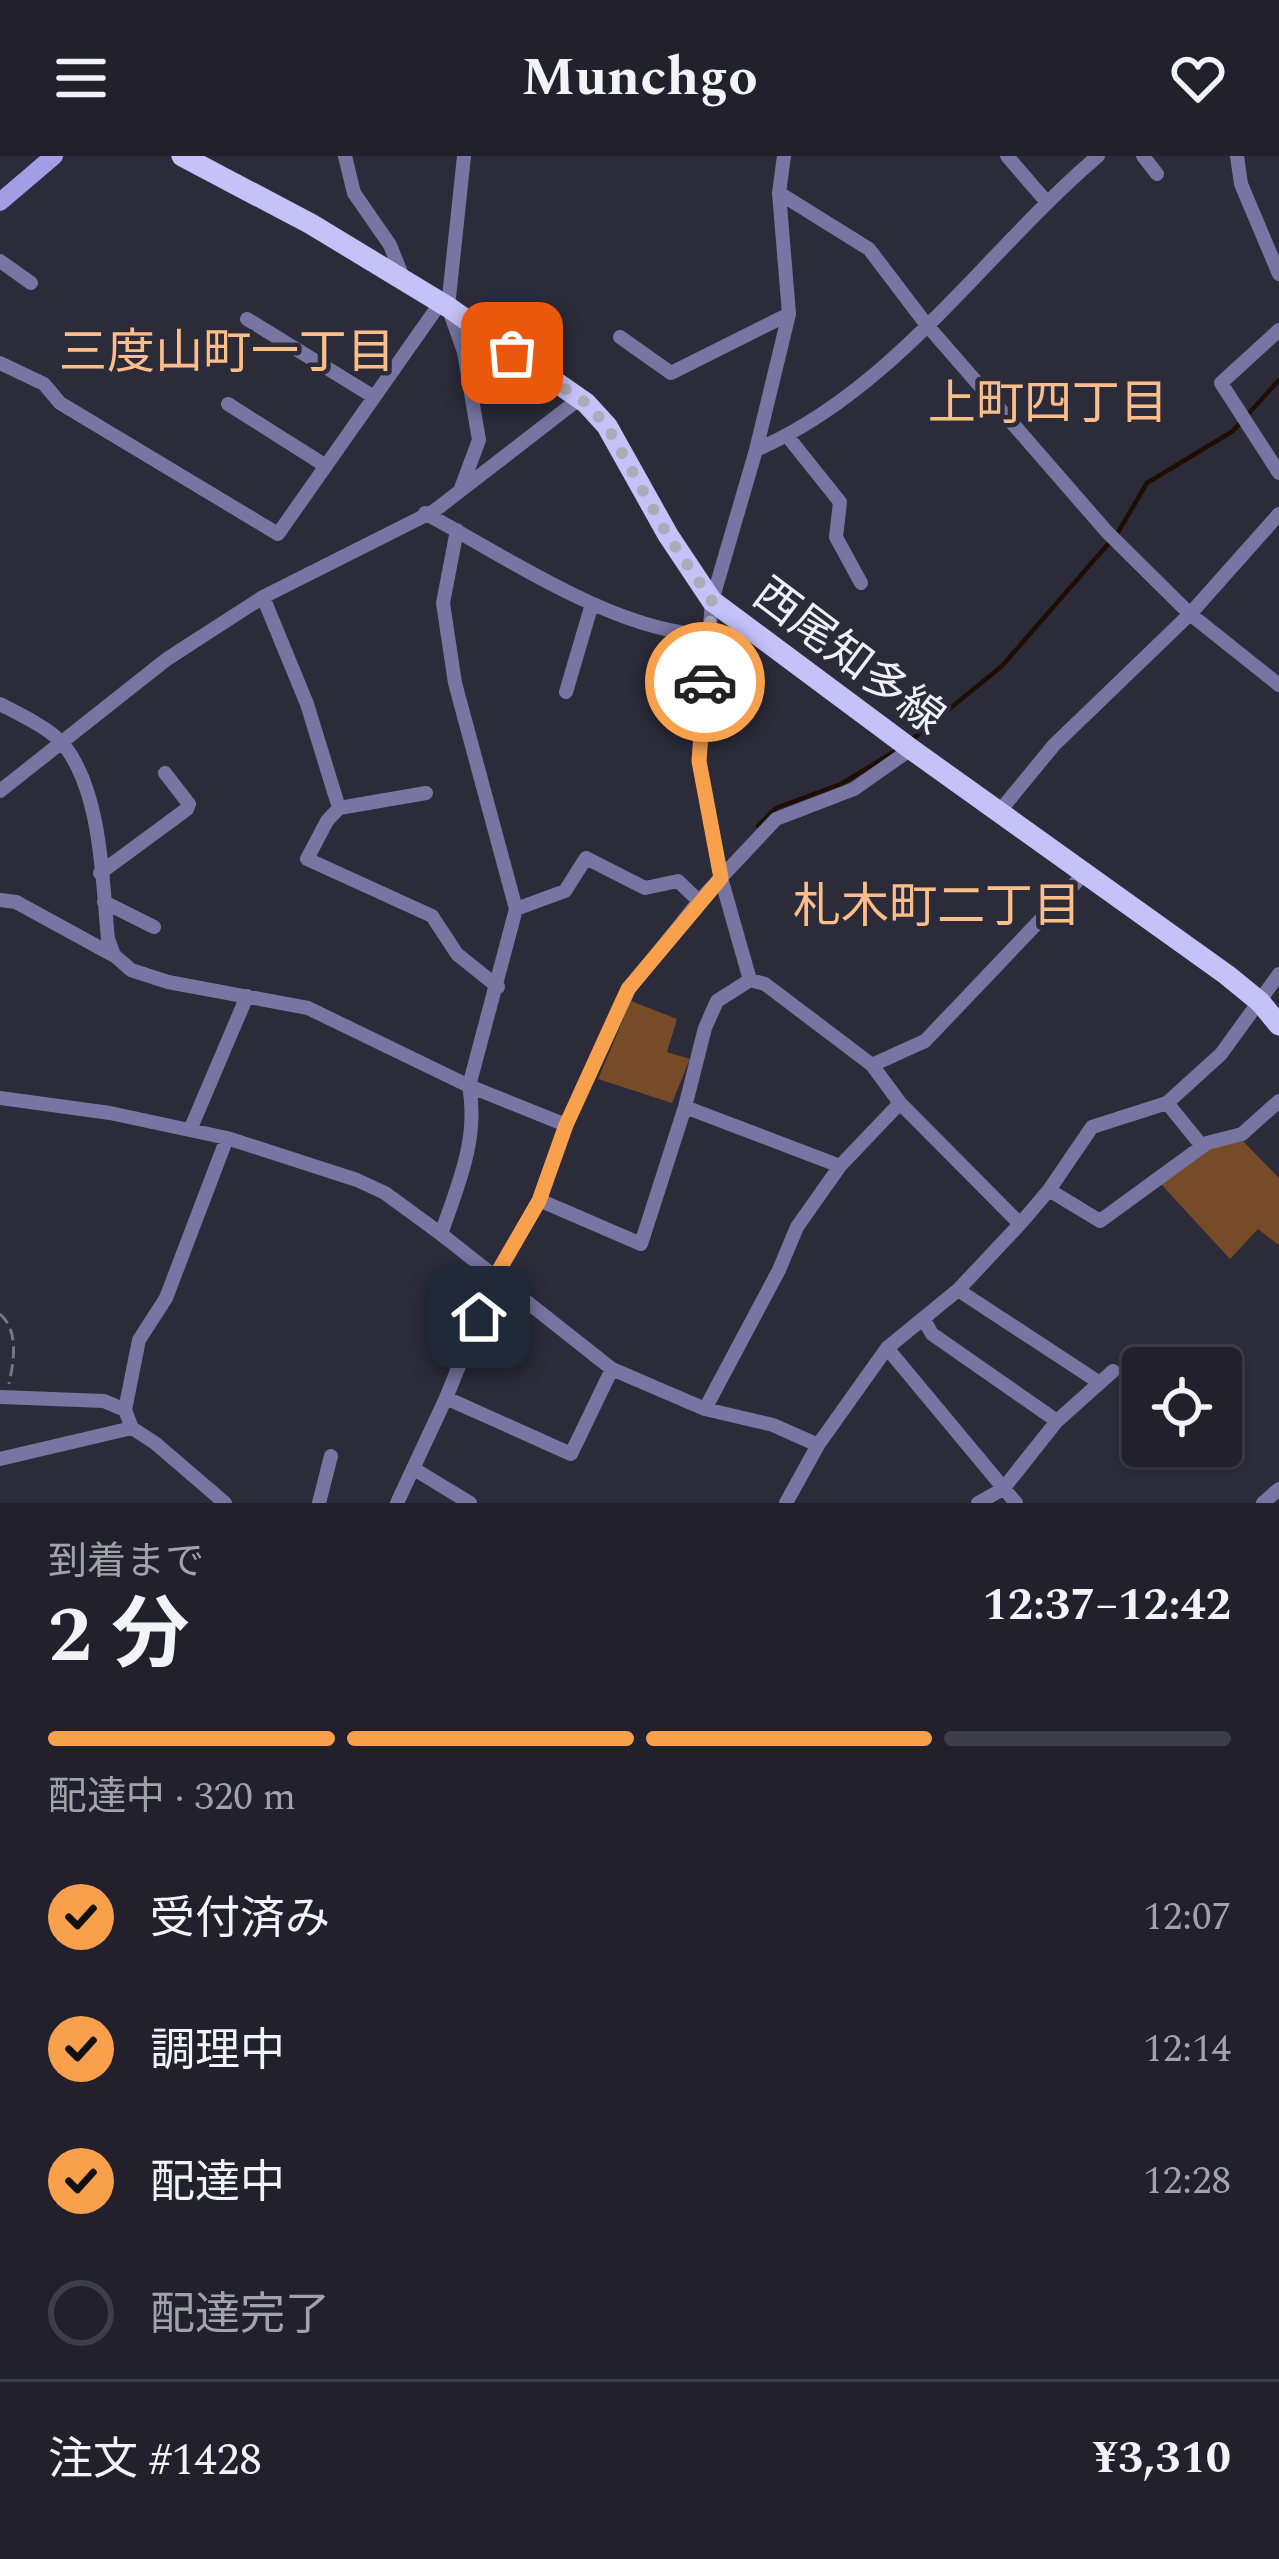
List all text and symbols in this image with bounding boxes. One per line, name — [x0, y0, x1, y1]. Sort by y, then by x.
text: Munchgo — [521, 37, 758, 119]
icon: menu — [48, 45, 114, 111]
icon: heart — [1165, 45, 1231, 111]
pin — [461, 302, 563, 404]
district label: 三度山町一丁目 — [59, 317, 395, 390]
icon: bag — [479, 320, 545, 386]
district label: 上町四丁目 — [928, 368, 1168, 441]
street label: 西尾知多線 — [738, 562, 959, 752]
courier — [645, 622, 765, 742]
icon: car — [672, 649, 738, 715]
district label: 札木町二丁目 — [793, 871, 1081, 944]
pin — [428, 1266, 530, 1368]
icon: home — [446, 1284, 512, 1350]
map controls — [1122, 1347, 1242, 1467]
button: locate — [1122, 1347, 1242, 1467]
text: 到着まで — [48, 1533, 204, 1592]
text: 12:37–12:42 — [982, 1571, 1231, 1640]
text: 2 分 — [48, 1577, 189, 1696]
text: 配達中 · 320 m — [48, 1768, 296, 1827]
icon: check — [48, 1884, 114, 1950]
text: 受付済み — [150, 1885, 330, 1954]
text: 12:07 — [1143, 1888, 1231, 1947]
icon: check — [48, 2016, 114, 2082]
text: 調理中 — [150, 2017, 285, 2086]
text: 12:14 — [1143, 2020, 1231, 2079]
icon: check — [48, 2148, 114, 2214]
text: 配達中 — [150, 2149, 285, 2218]
text: 12:28 — [1143, 2152, 1231, 2211]
text: 配達完了 — [150, 2281, 330, 2350]
text: ¥3,310 — [1093, 2424, 1231, 2493]
text: 注文 #1428 — [48, 2426, 262, 2495]

